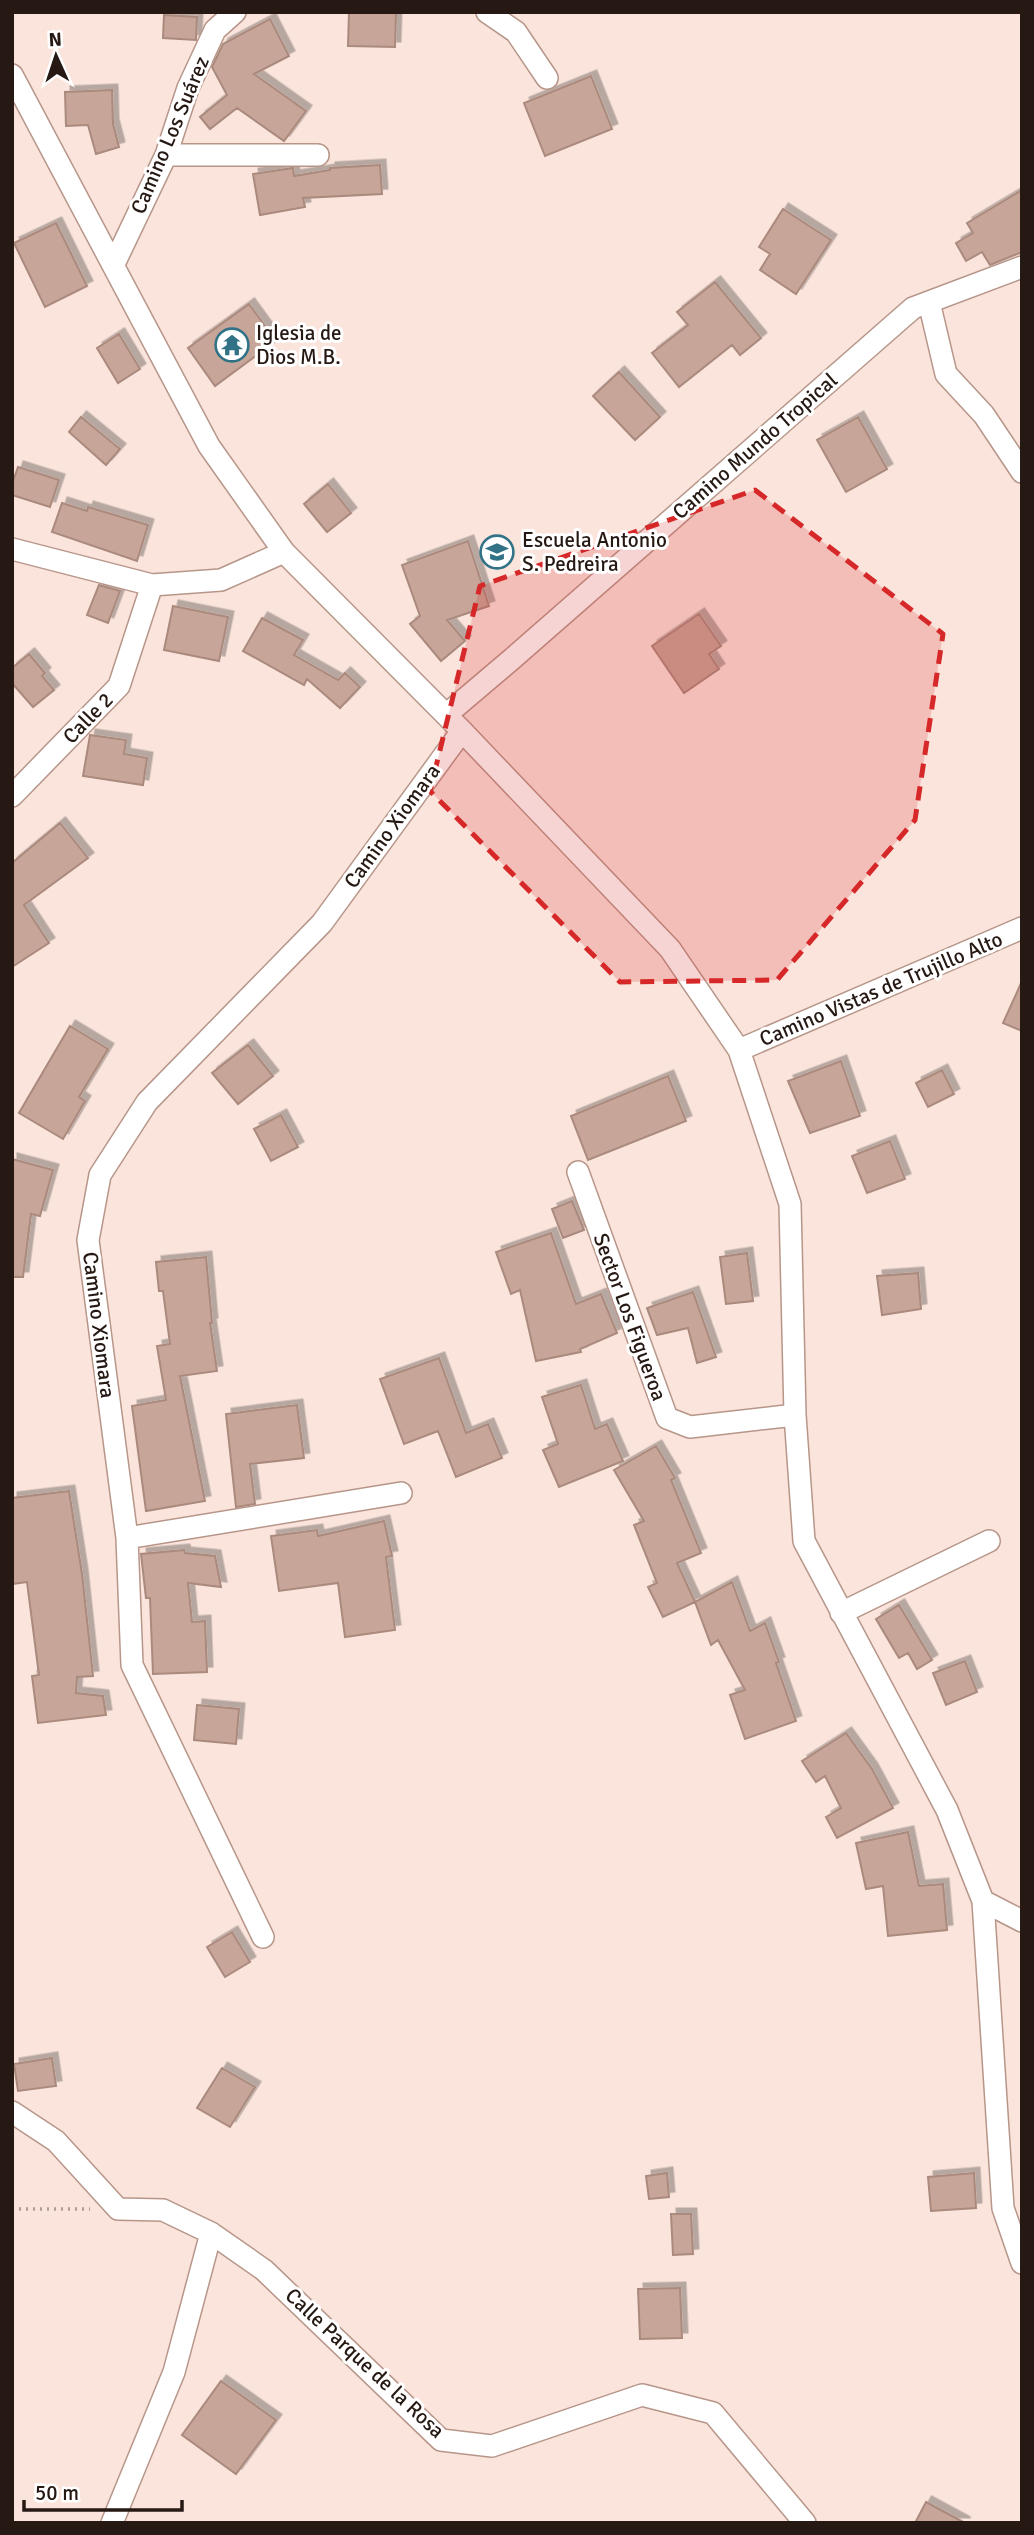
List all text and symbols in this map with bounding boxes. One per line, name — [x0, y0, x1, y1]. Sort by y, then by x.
north arrow — [21, 21, 91, 91]
text: N — [48, 28, 62, 52]
street label: Camino Los Suárez — [125, 52, 215, 218]
place label: Iglesia de Dios M.B. — [256, 320, 342, 370]
temple icon: Iglesia de Dios M.B. — [213, 326, 251, 364]
street label: Camino Mundo Tropical — [667, 367, 843, 525]
place label: Escuela Antonio S. Pedreira — [522, 527, 667, 577]
school or university icon: Escuela Antonio S. Pedreira — [478, 533, 516, 571]
street label: Calle 2 — [57, 687, 119, 749]
street label: Camino Xiomara — [338, 759, 446, 893]
street label: Camino Vistas de Trujillo Alto — [756, 926, 1006, 1052]
street label: Sector Los Figueroa — [588, 1230, 672, 1404]
street label: Camino Xiomara — [77, 1250, 121, 1400]
street label: Calle Parque de la Rosa — [280, 2282, 450, 2444]
scale bar — [24, 2468, 182, 2512]
text: 50 m — [35, 2480, 79, 2506]

